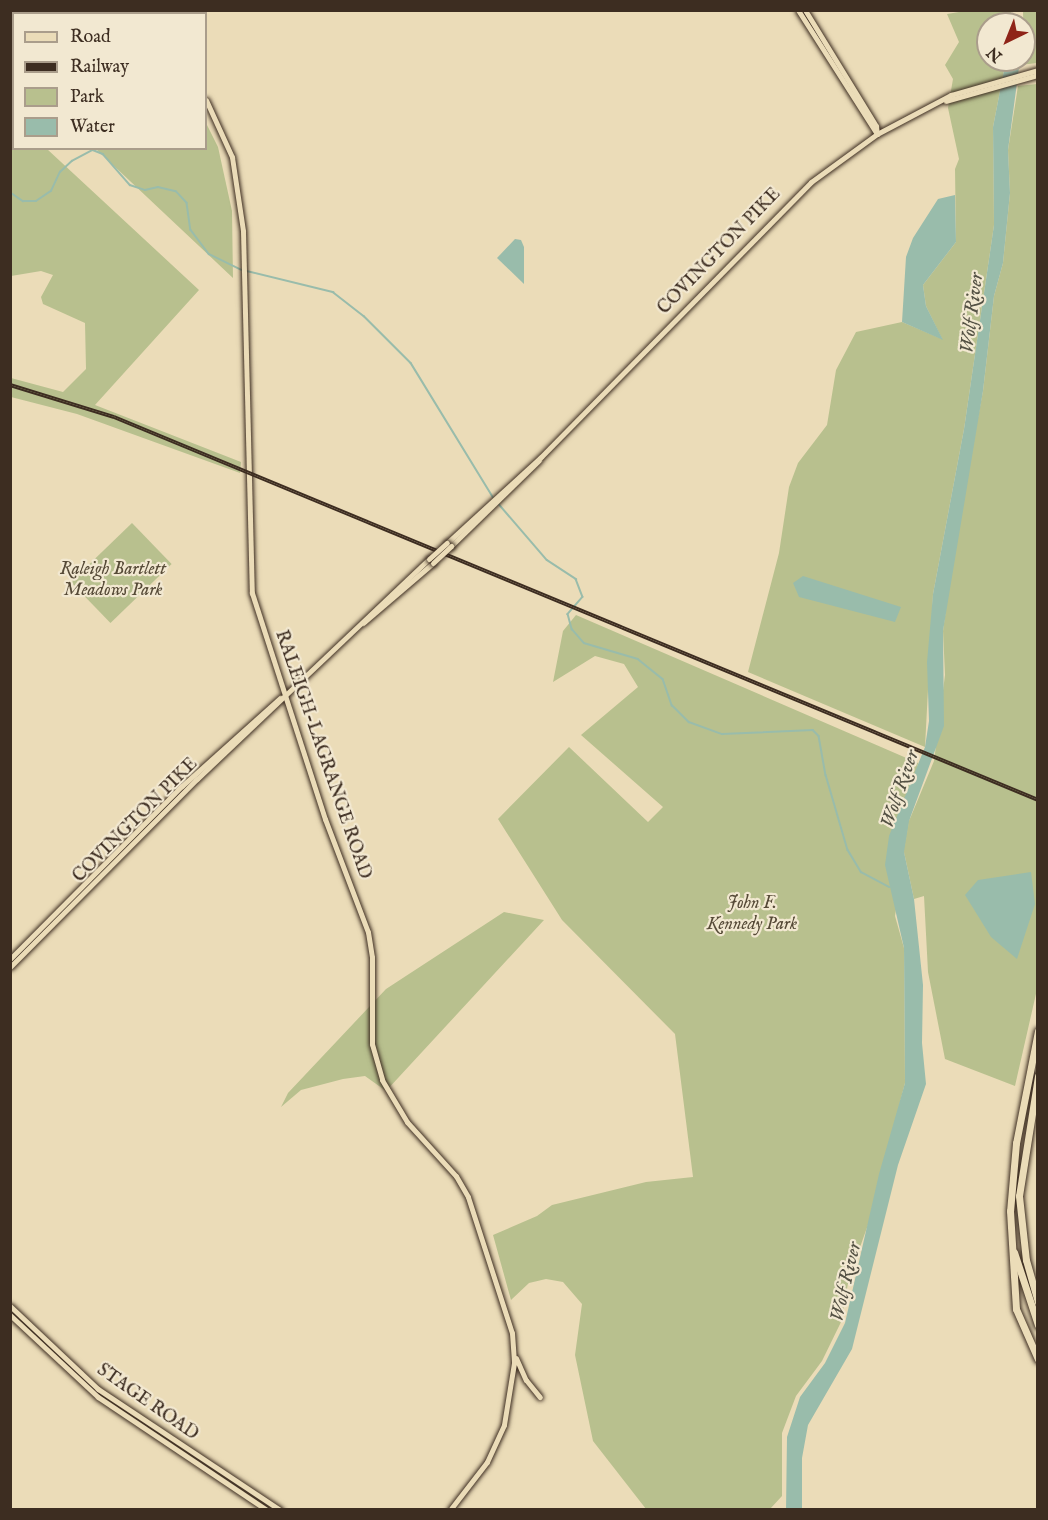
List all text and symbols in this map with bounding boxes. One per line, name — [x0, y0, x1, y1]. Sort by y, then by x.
legend — [12, 12, 207, 150]
north arrow — [976, 12, 1036, 72]
text: Road — [70, 26, 111, 49]
text: N — [983, 42, 1007, 66]
text: Railway — [70, 56, 129, 79]
text: Park — [70, 86, 104, 109]
text: Water — [70, 116, 115, 139]
street label: COVINGTON PIKE — [654, 184, 786, 320]
water label: Wolf River — [955, 271, 989, 355]
park label: Raleigh Bartlett Meadows Park — [60, 560, 166, 602]
street label: RALEIGH-LAGRANGE ROAD — [269, 628, 375, 882]
water label: Wolf River — [875, 747, 925, 831]
street label: COVINGTON PIKE — [69, 754, 203, 888]
park label: John F. Kennedy Park — [707, 894, 797, 936]
water label: Wolf River — [825, 1240, 867, 1324]
street label: STAGE ROAD — [92, 1360, 202, 1446]

